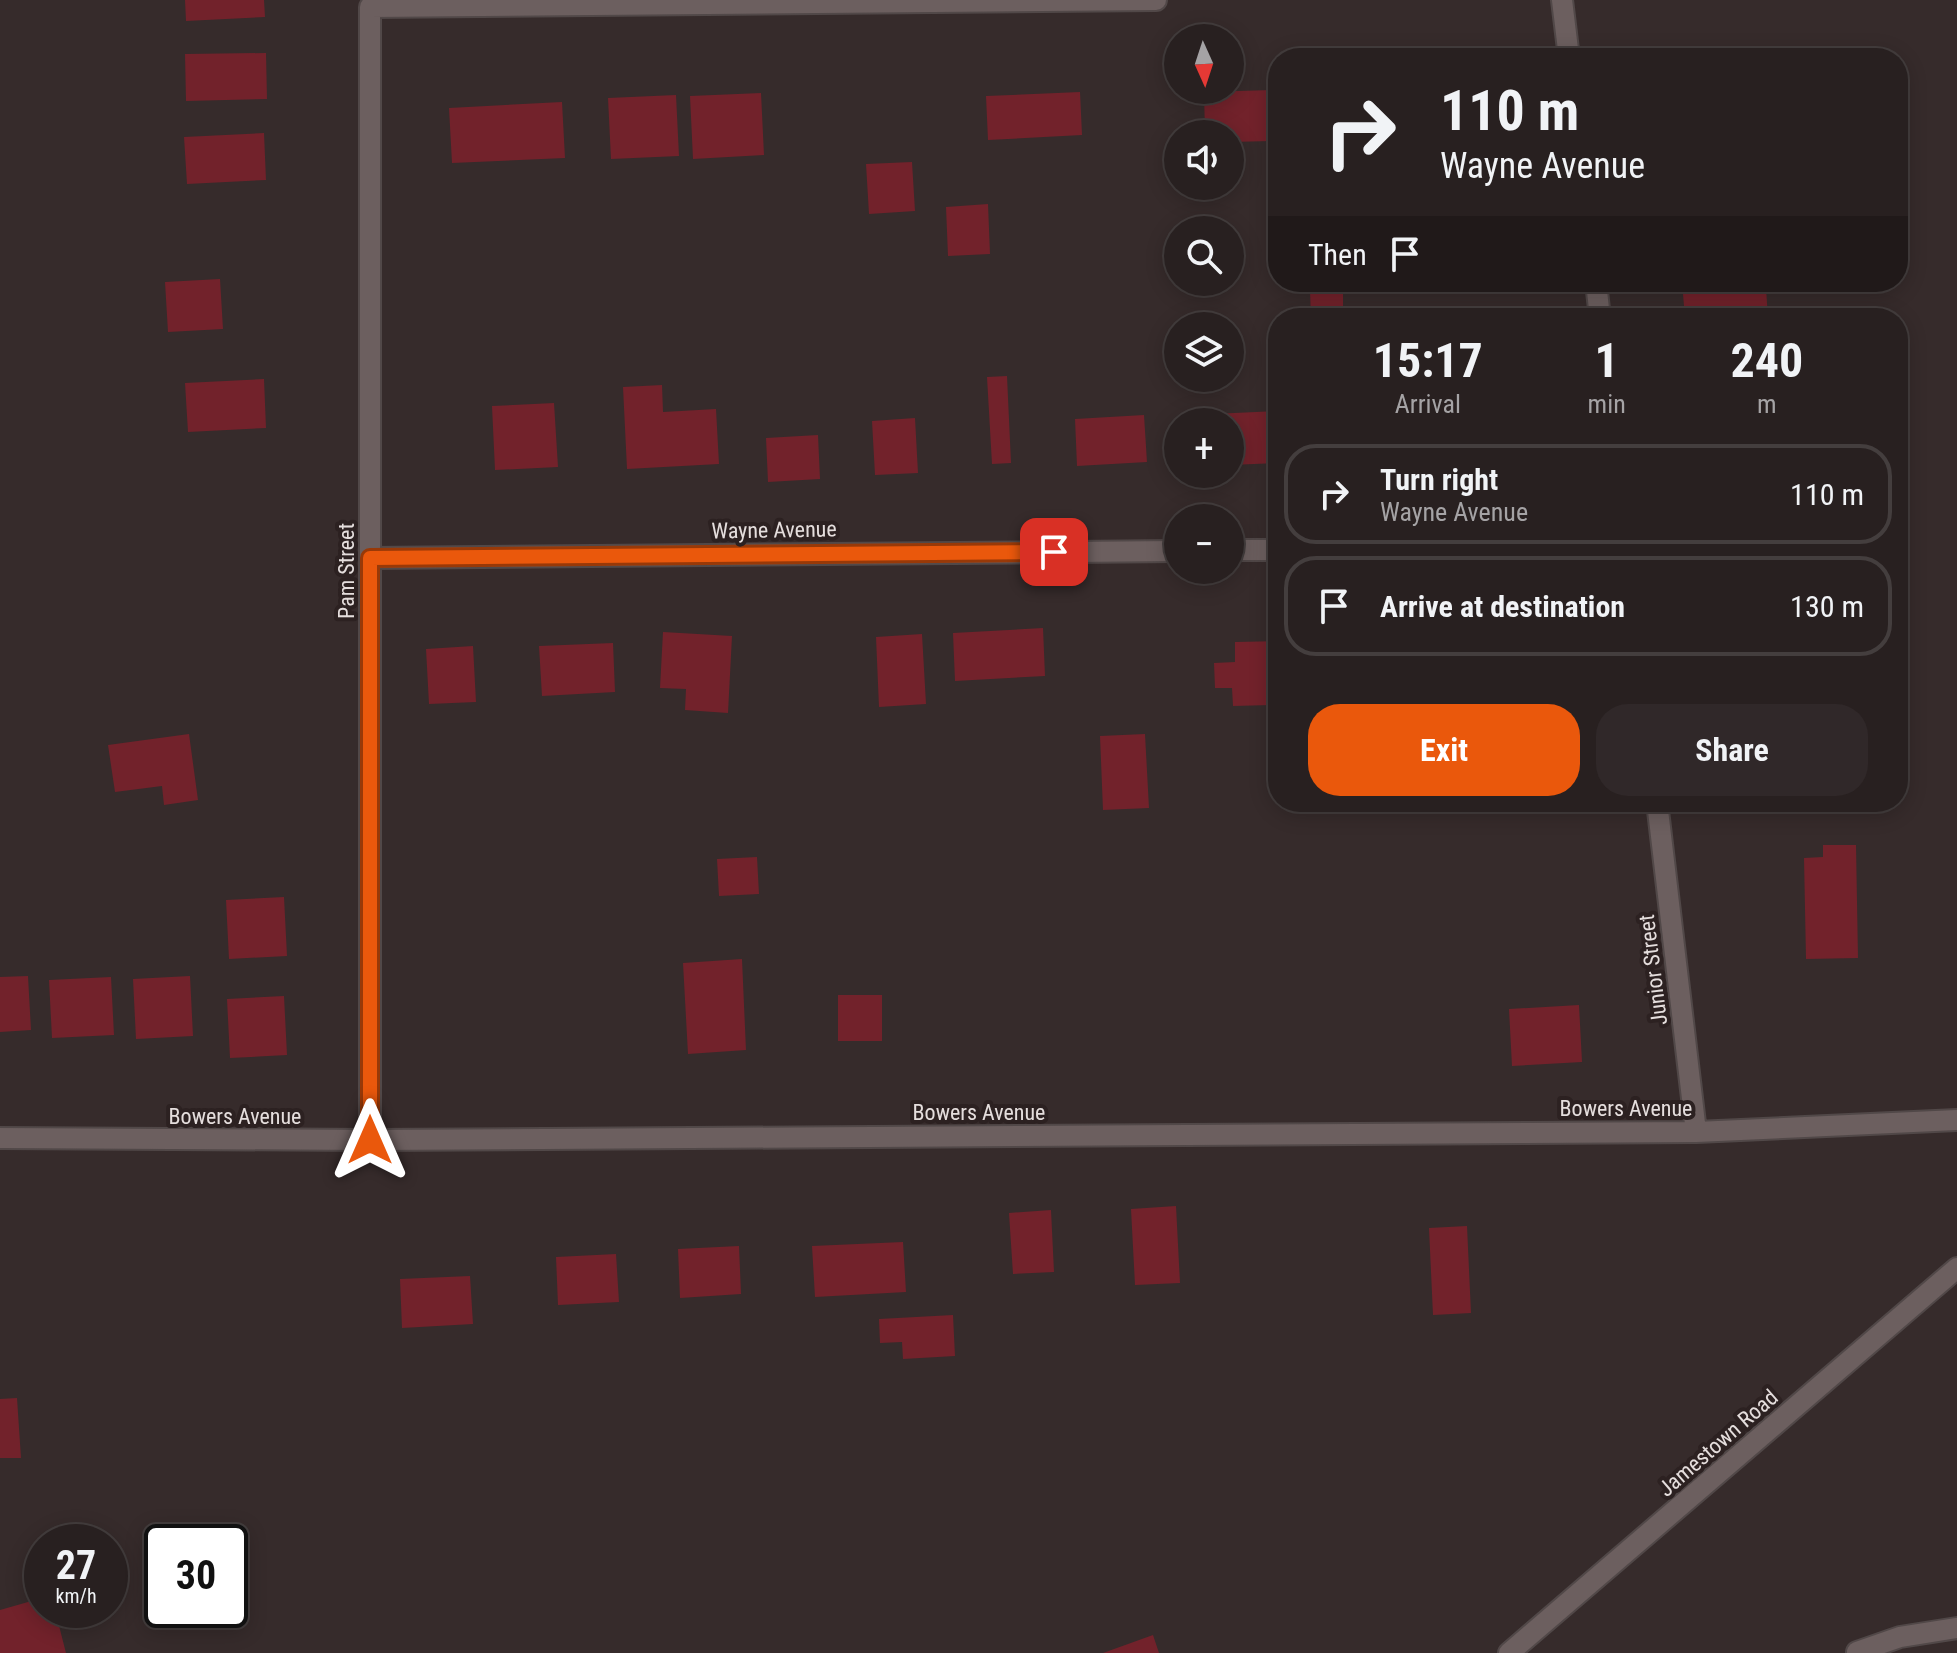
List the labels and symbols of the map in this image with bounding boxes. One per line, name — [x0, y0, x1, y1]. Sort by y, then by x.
north arrow — [1164, 24, 1244, 104]
street label: Wayne Avenue — [711, 516, 837, 544]
pin — [1020, 518, 1088, 586]
street label: Pam Street — [334, 523, 359, 619]
street label: Junior Street — [1634, 913, 1672, 1027]
street label: Bowers Avenue — [1560, 1096, 1692, 1121]
position arrow — [328, 1098, 412, 1182]
street label: Bowers Avenue — [913, 1100, 1045, 1125]
street label: Bowers Avenue — [169, 1104, 301, 1129]
street label: Jamestown Road — [1653, 1384, 1783, 1502]
speed limit sign: 30 — [144, 1524, 248, 1628]

